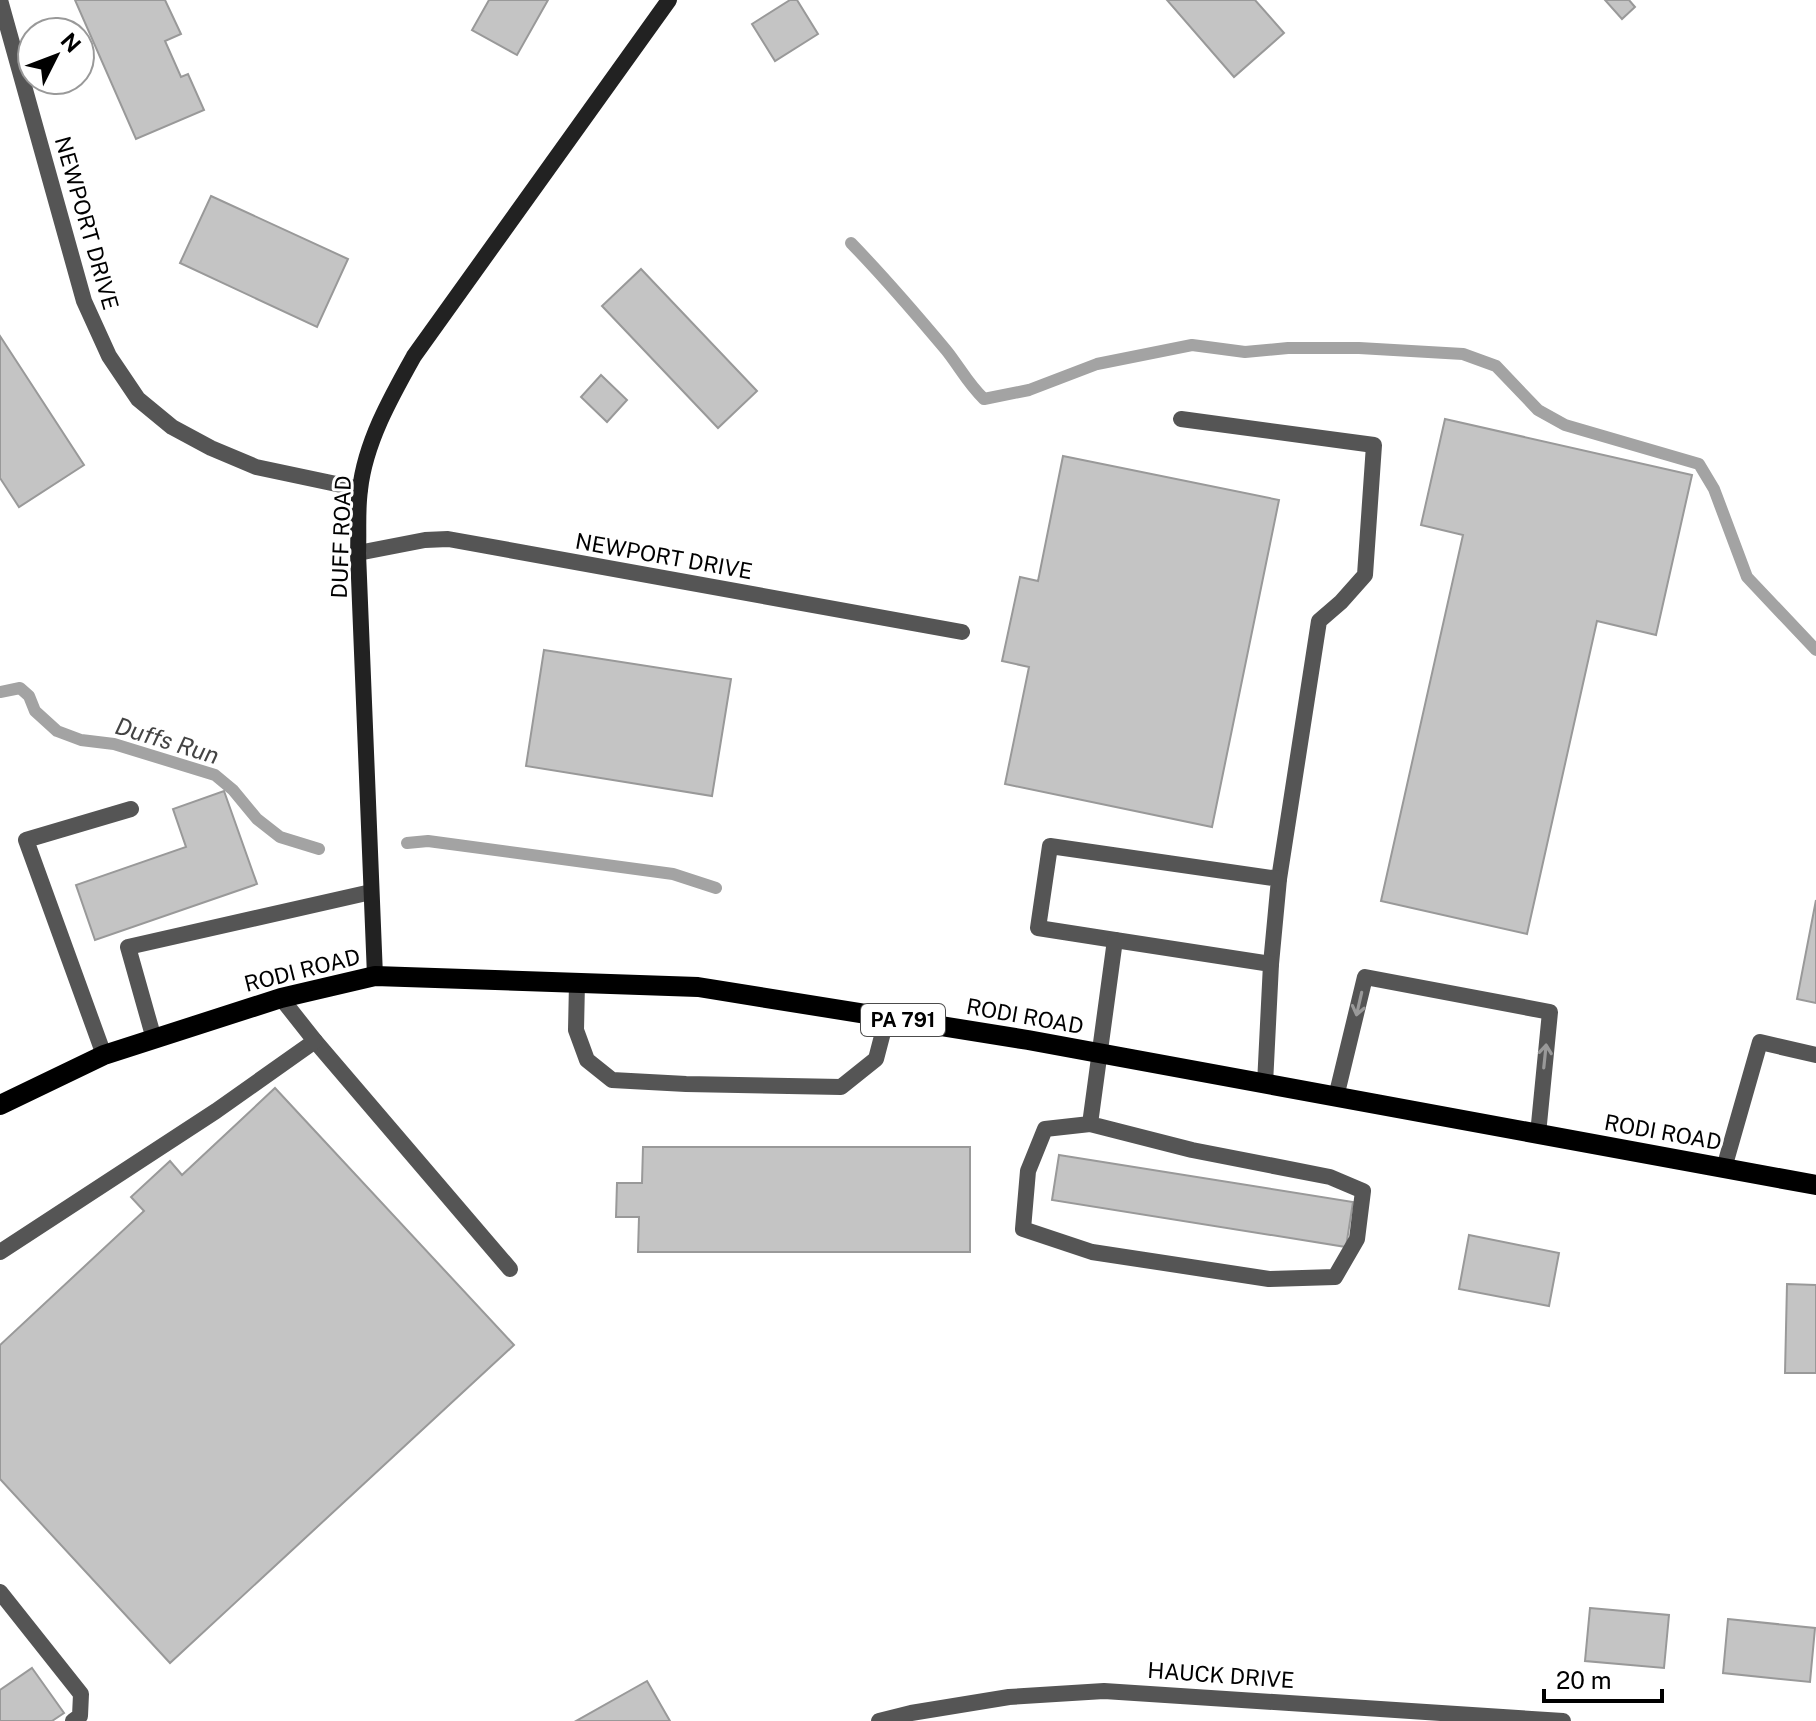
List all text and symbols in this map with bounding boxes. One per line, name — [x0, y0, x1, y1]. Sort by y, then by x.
north arrow — [16, 16, 96, 96]
text: N — [55, 28, 86, 58]
street label: NEWPORT DRIVE — [50, 133, 124, 313]
street label: DUFF ROAD — [326, 475, 356, 599]
street label: NEWPORT DRIVE — [573, 528, 755, 584]
water label: Duffs Run — [112, 711, 223, 769]
street label: RODI ROAD — [241, 943, 363, 997]
one-way arrow — [1350, 990, 1365, 1016]
street label: RODI ROAD — [964, 993, 1086, 1039]
road number: PA 791 — [861, 1004, 945, 1036]
one-way arrow — [1538, 1043, 1553, 1070]
street label: RODI ROAD — [1602, 1109, 1724, 1155]
scale bar — [1544, 1653, 1662, 1703]
street label: HAUCK DRIVE — [1147, 1657, 1295, 1693]
text: 20 m — [1556, 1666, 1612, 1694]

